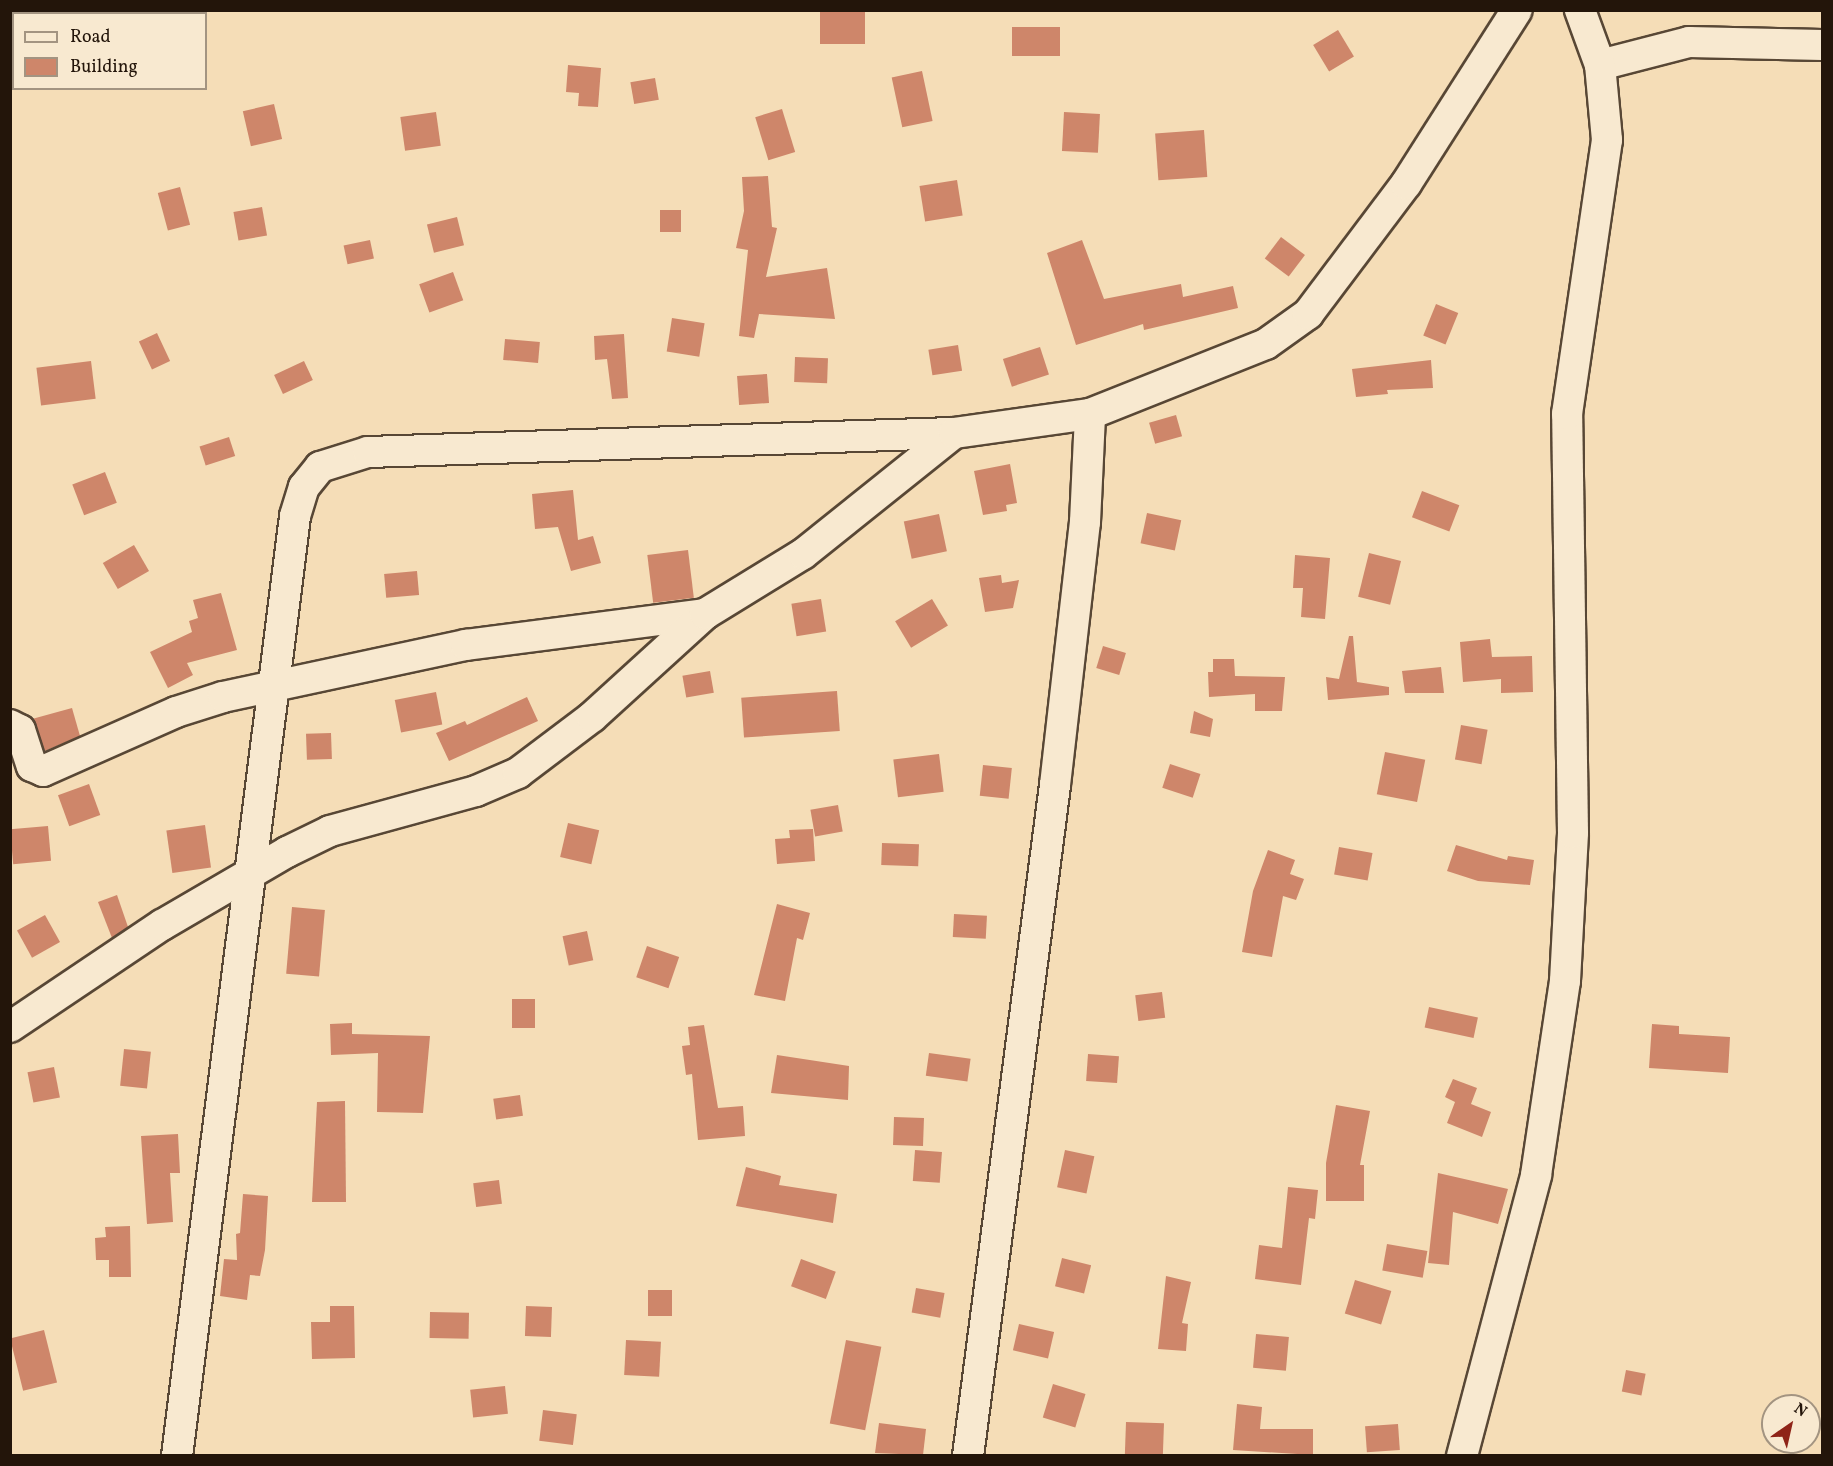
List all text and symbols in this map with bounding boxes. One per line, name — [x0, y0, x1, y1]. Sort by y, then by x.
legend — [12, 12, 207, 90]
text: Road — [70, 25, 111, 50]
text: Building — [70, 55, 138, 80]
north arrow — [1761, 1394, 1821, 1454]
text: N — [1789, 1398, 1811, 1423]

